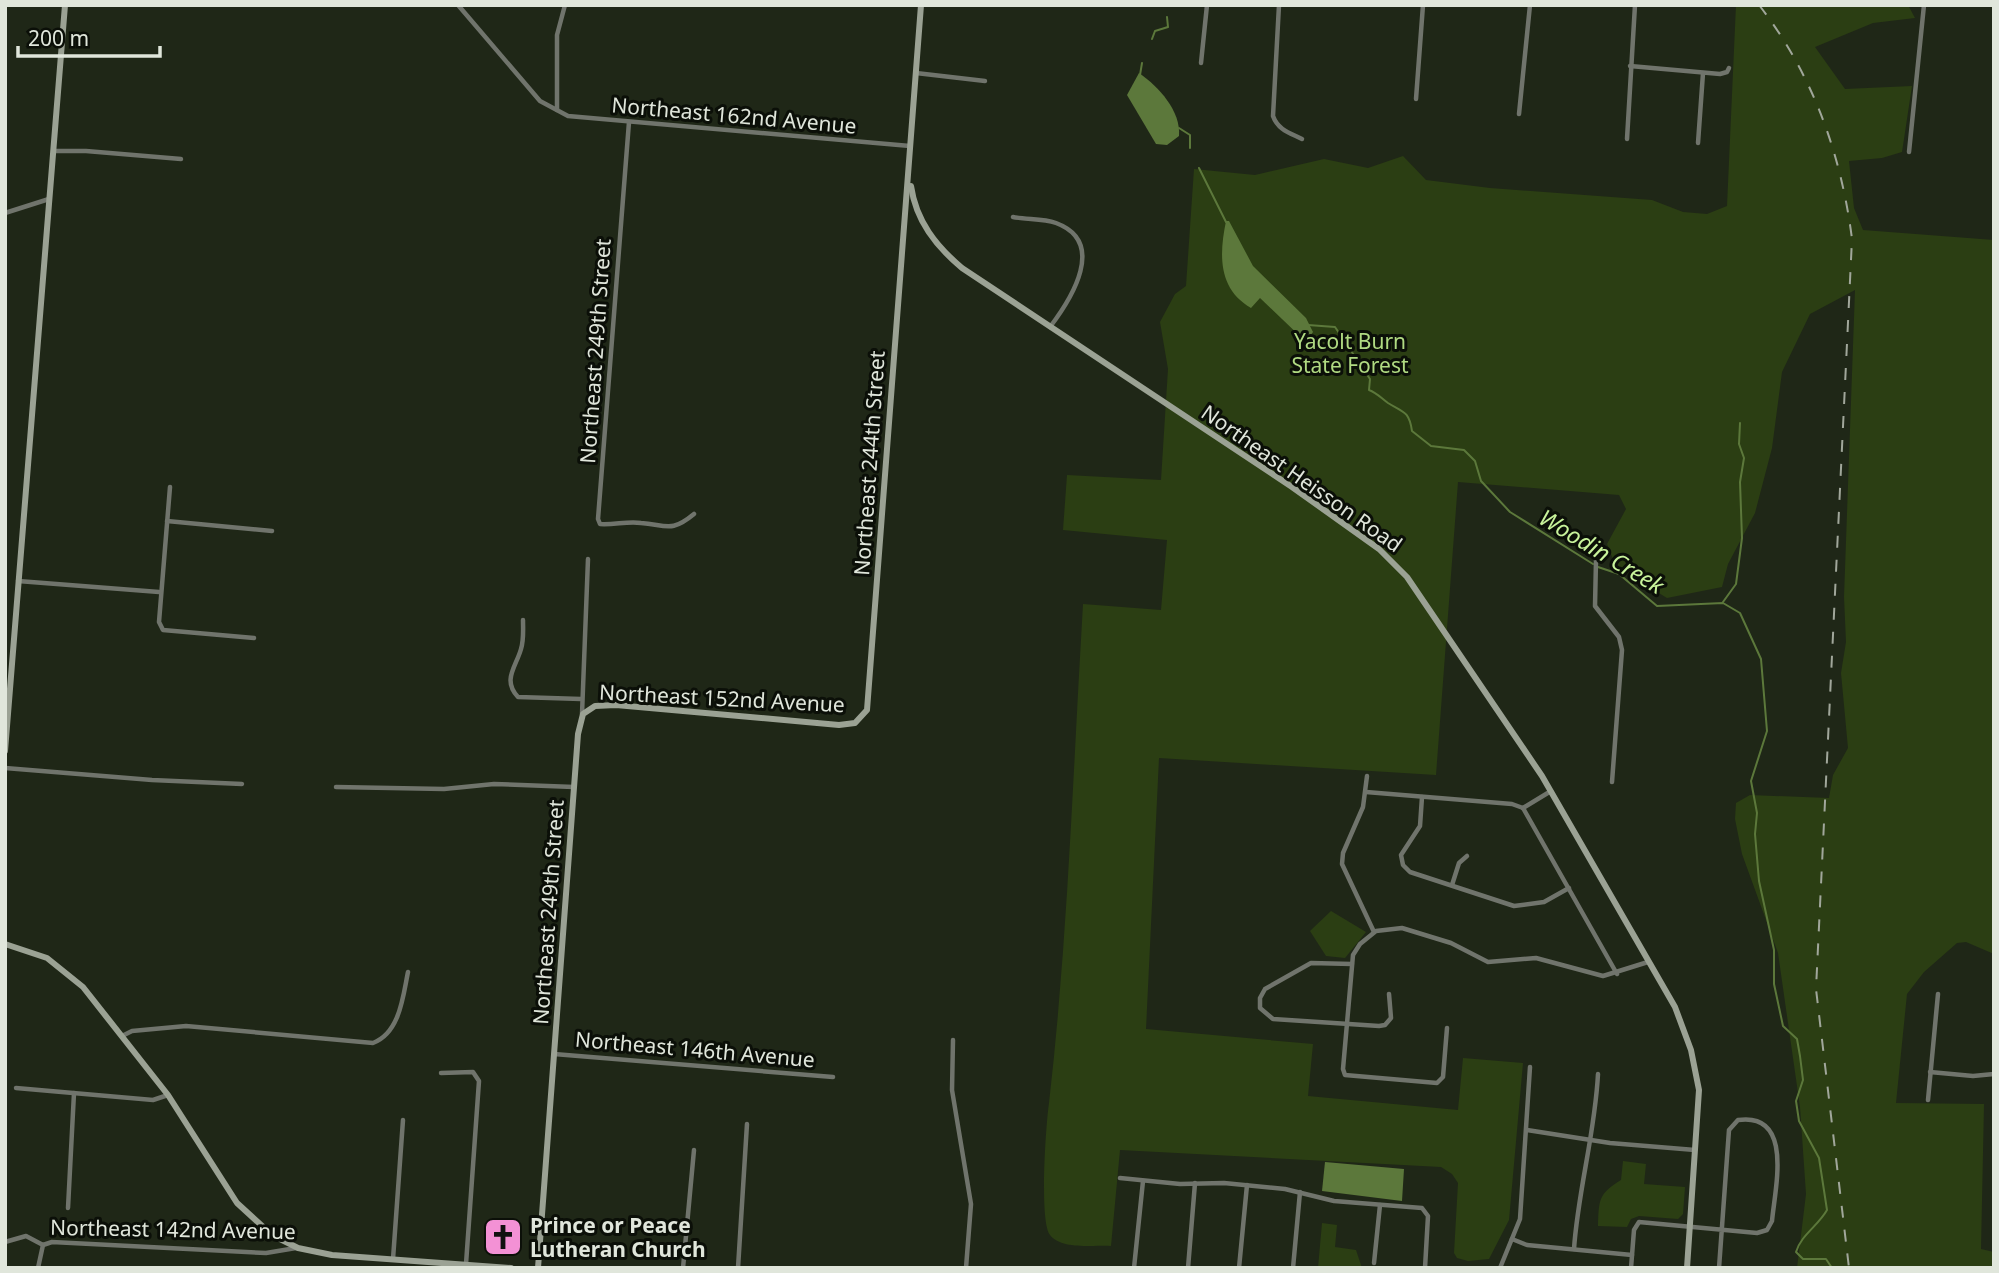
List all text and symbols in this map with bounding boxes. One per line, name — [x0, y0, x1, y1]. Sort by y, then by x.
scale bar — [18, 14, 159, 58]
text: 200 m — [28, 24, 89, 52]
street label: Northeast 162nd Avenue — [610, 90, 858, 140]
street label: Northeast 249th Street — [573, 237, 617, 464]
park label: Yacolt Burn State Forest — [1291, 327, 1409, 379]
street label: Northeast 244th Street — [847, 349, 891, 576]
street label: Northeast Heisson Road — [1196, 398, 1408, 558]
water label: Woodin Creek — [1534, 501, 1672, 602]
street label: Northeast 152nd Avenue — [599, 678, 845, 718]
street label: Northeast 249th Street — [526, 798, 570, 1025]
street label: Northeast 146th Avenue — [574, 1025, 816, 1073]
place label: Prince or Peace Lutheran Church — [530, 1211, 706, 1263]
street label: Northeast 142nd Avenue — [50, 1213, 296, 1245]
church icon: Prince or Peace Lutheran Church — [482, 1216, 524, 1258]

